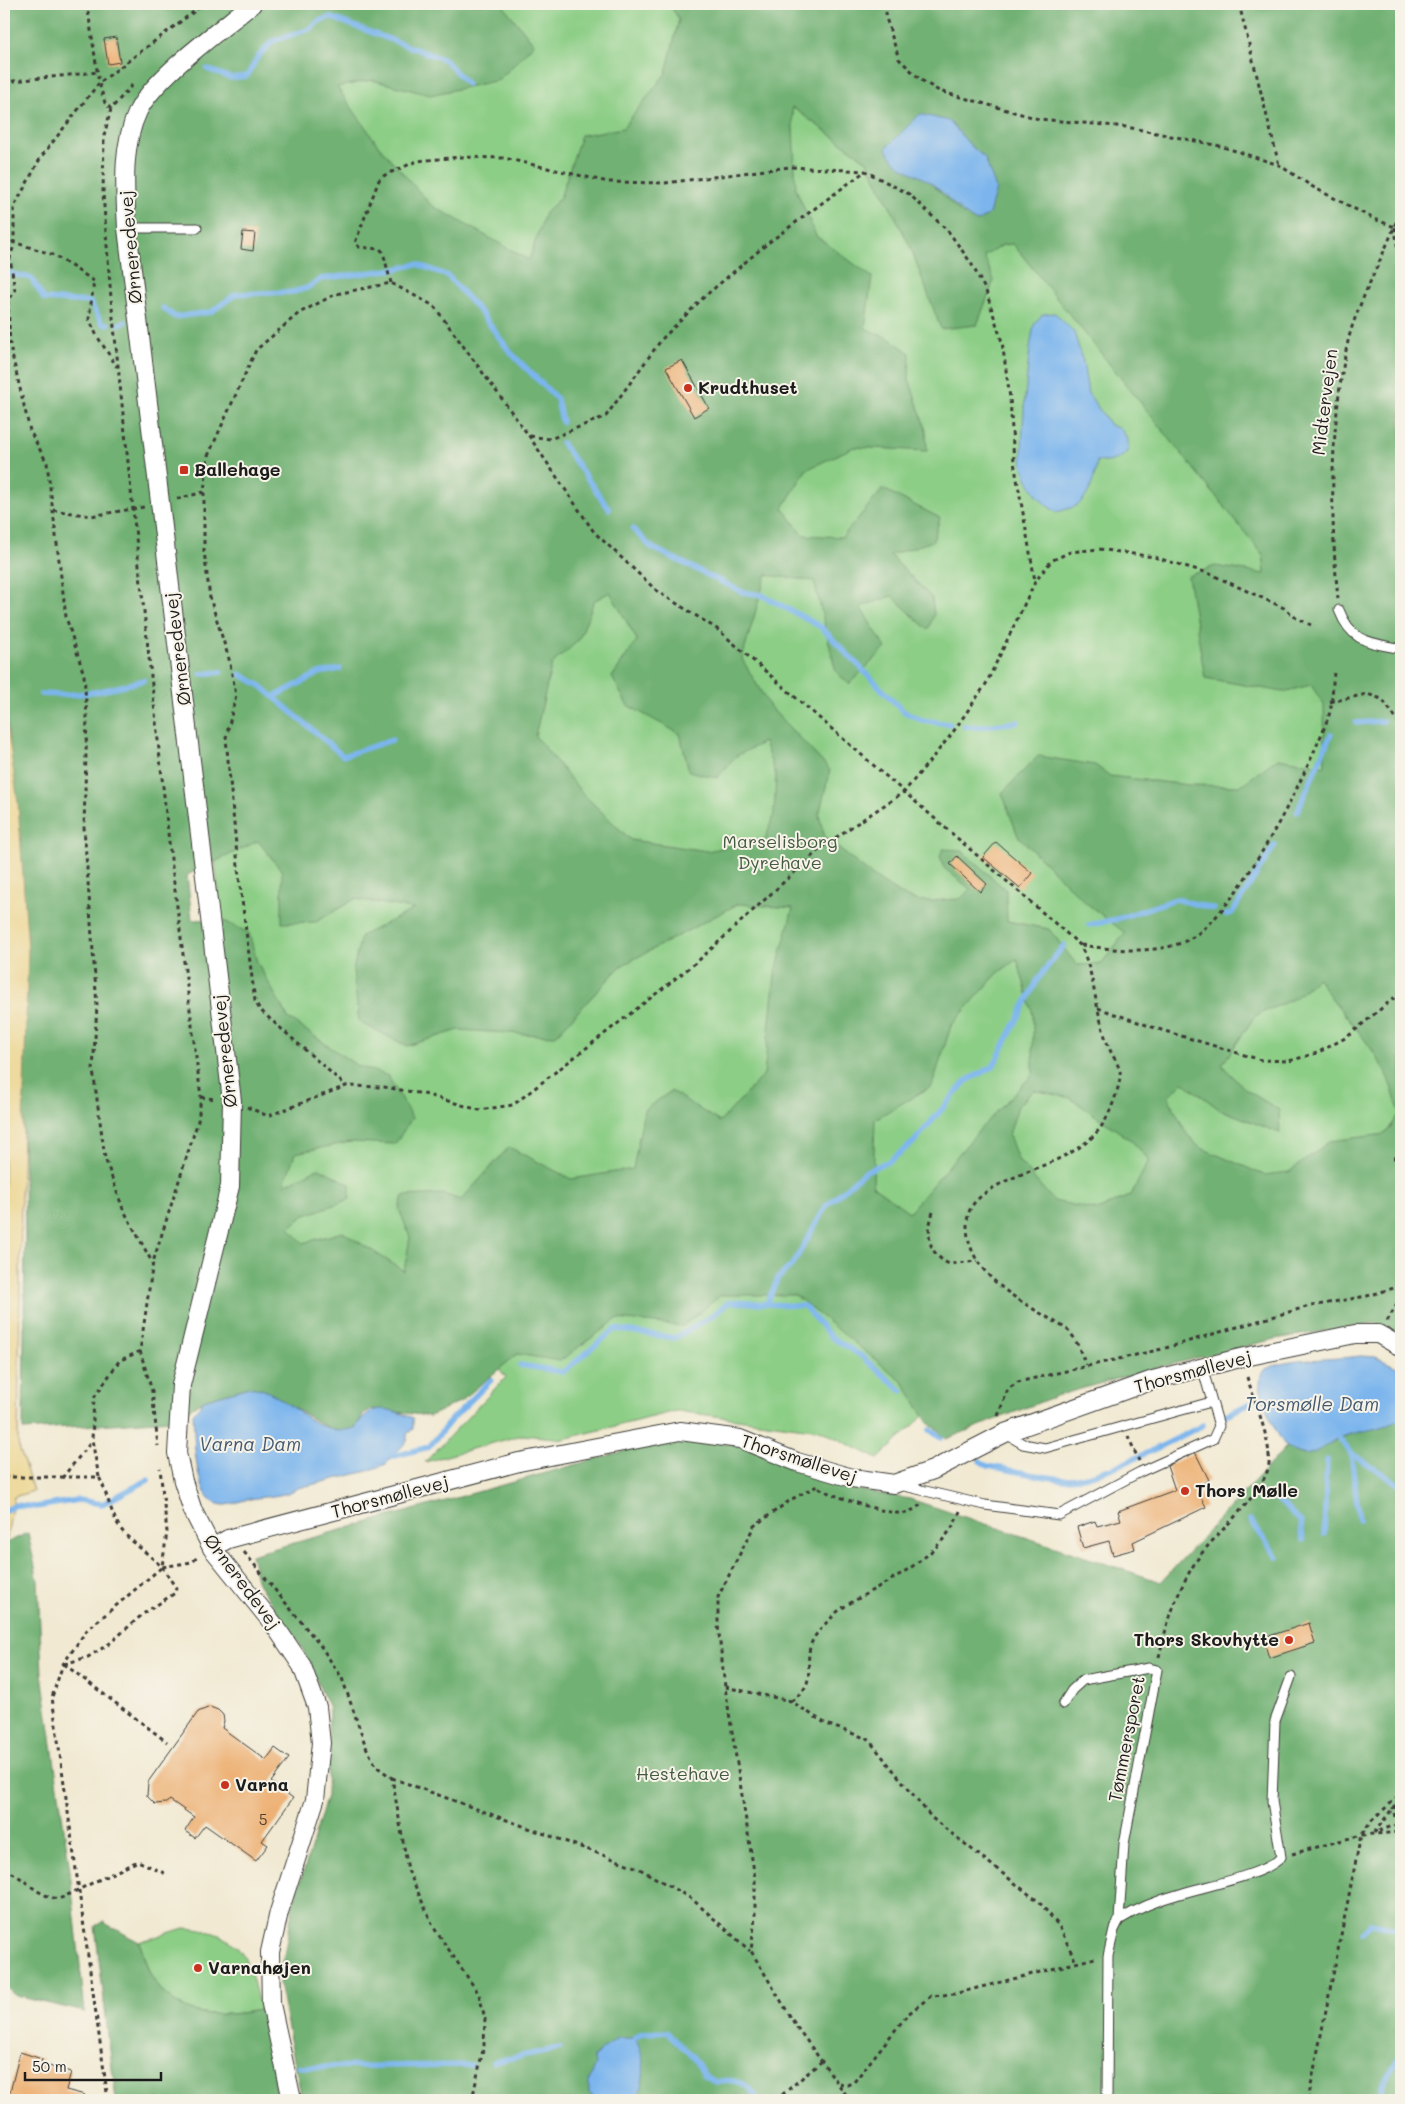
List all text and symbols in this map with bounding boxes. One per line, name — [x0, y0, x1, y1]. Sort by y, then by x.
street label: Ørneredevej — [113, 189, 147, 305]
street label: Midtervejen — [1306, 347, 1342, 457]
place label: Krudthuset — [698, 375, 798, 399]
marker: Krudthuset — [682, 382, 694, 394]
place label: Ballehage — [194, 457, 281, 481]
marker: Ballehage — [178, 464, 190, 476]
street label: Ørneredevej — [158, 591, 196, 707]
park label: Marselisborg Dyrehave — [723, 829, 837, 874]
street label: Ørneredevej — [206, 993, 242, 1109]
street label: Thorsmøllevej — [1131, 1344, 1254, 1398]
water label: Torsmølle Dam — [1245, 1391, 1379, 1416]
street label: Thorsmøllevej — [738, 1428, 860, 1488]
water label: Varna Dam — [199, 1431, 301, 1456]
street label: Thorsmøllevej — [328, 1469, 451, 1523]
place label: Thors Mølle — [1195, 1478, 1298, 1502]
marker: Thors Mølle — [1179, 1485, 1191, 1497]
street label: Ørneredevej — [199, 1529, 287, 1634]
place label: Thors Skovhytte — [1133, 1627, 1279, 1651]
marker: Thors Skovhytte — [1283, 1634, 1295, 1646]
street label: Tømmersporet — [1102, 1674, 1150, 1804]
park label: Hestehave — [636, 1761, 730, 1785]
place label: Varna — [235, 1772, 289, 1796]
marker: Varna — [219, 1779, 231, 1791]
house number: 5 — [259, 1809, 267, 1829]
place label: Varnahøjen — [208, 1955, 311, 1979]
marker: Varnahøjen — [192, 1962, 204, 1974]
scale bar — [25, 2049, 161, 2081]
text: 50 m — [32, 2056, 67, 2076]

